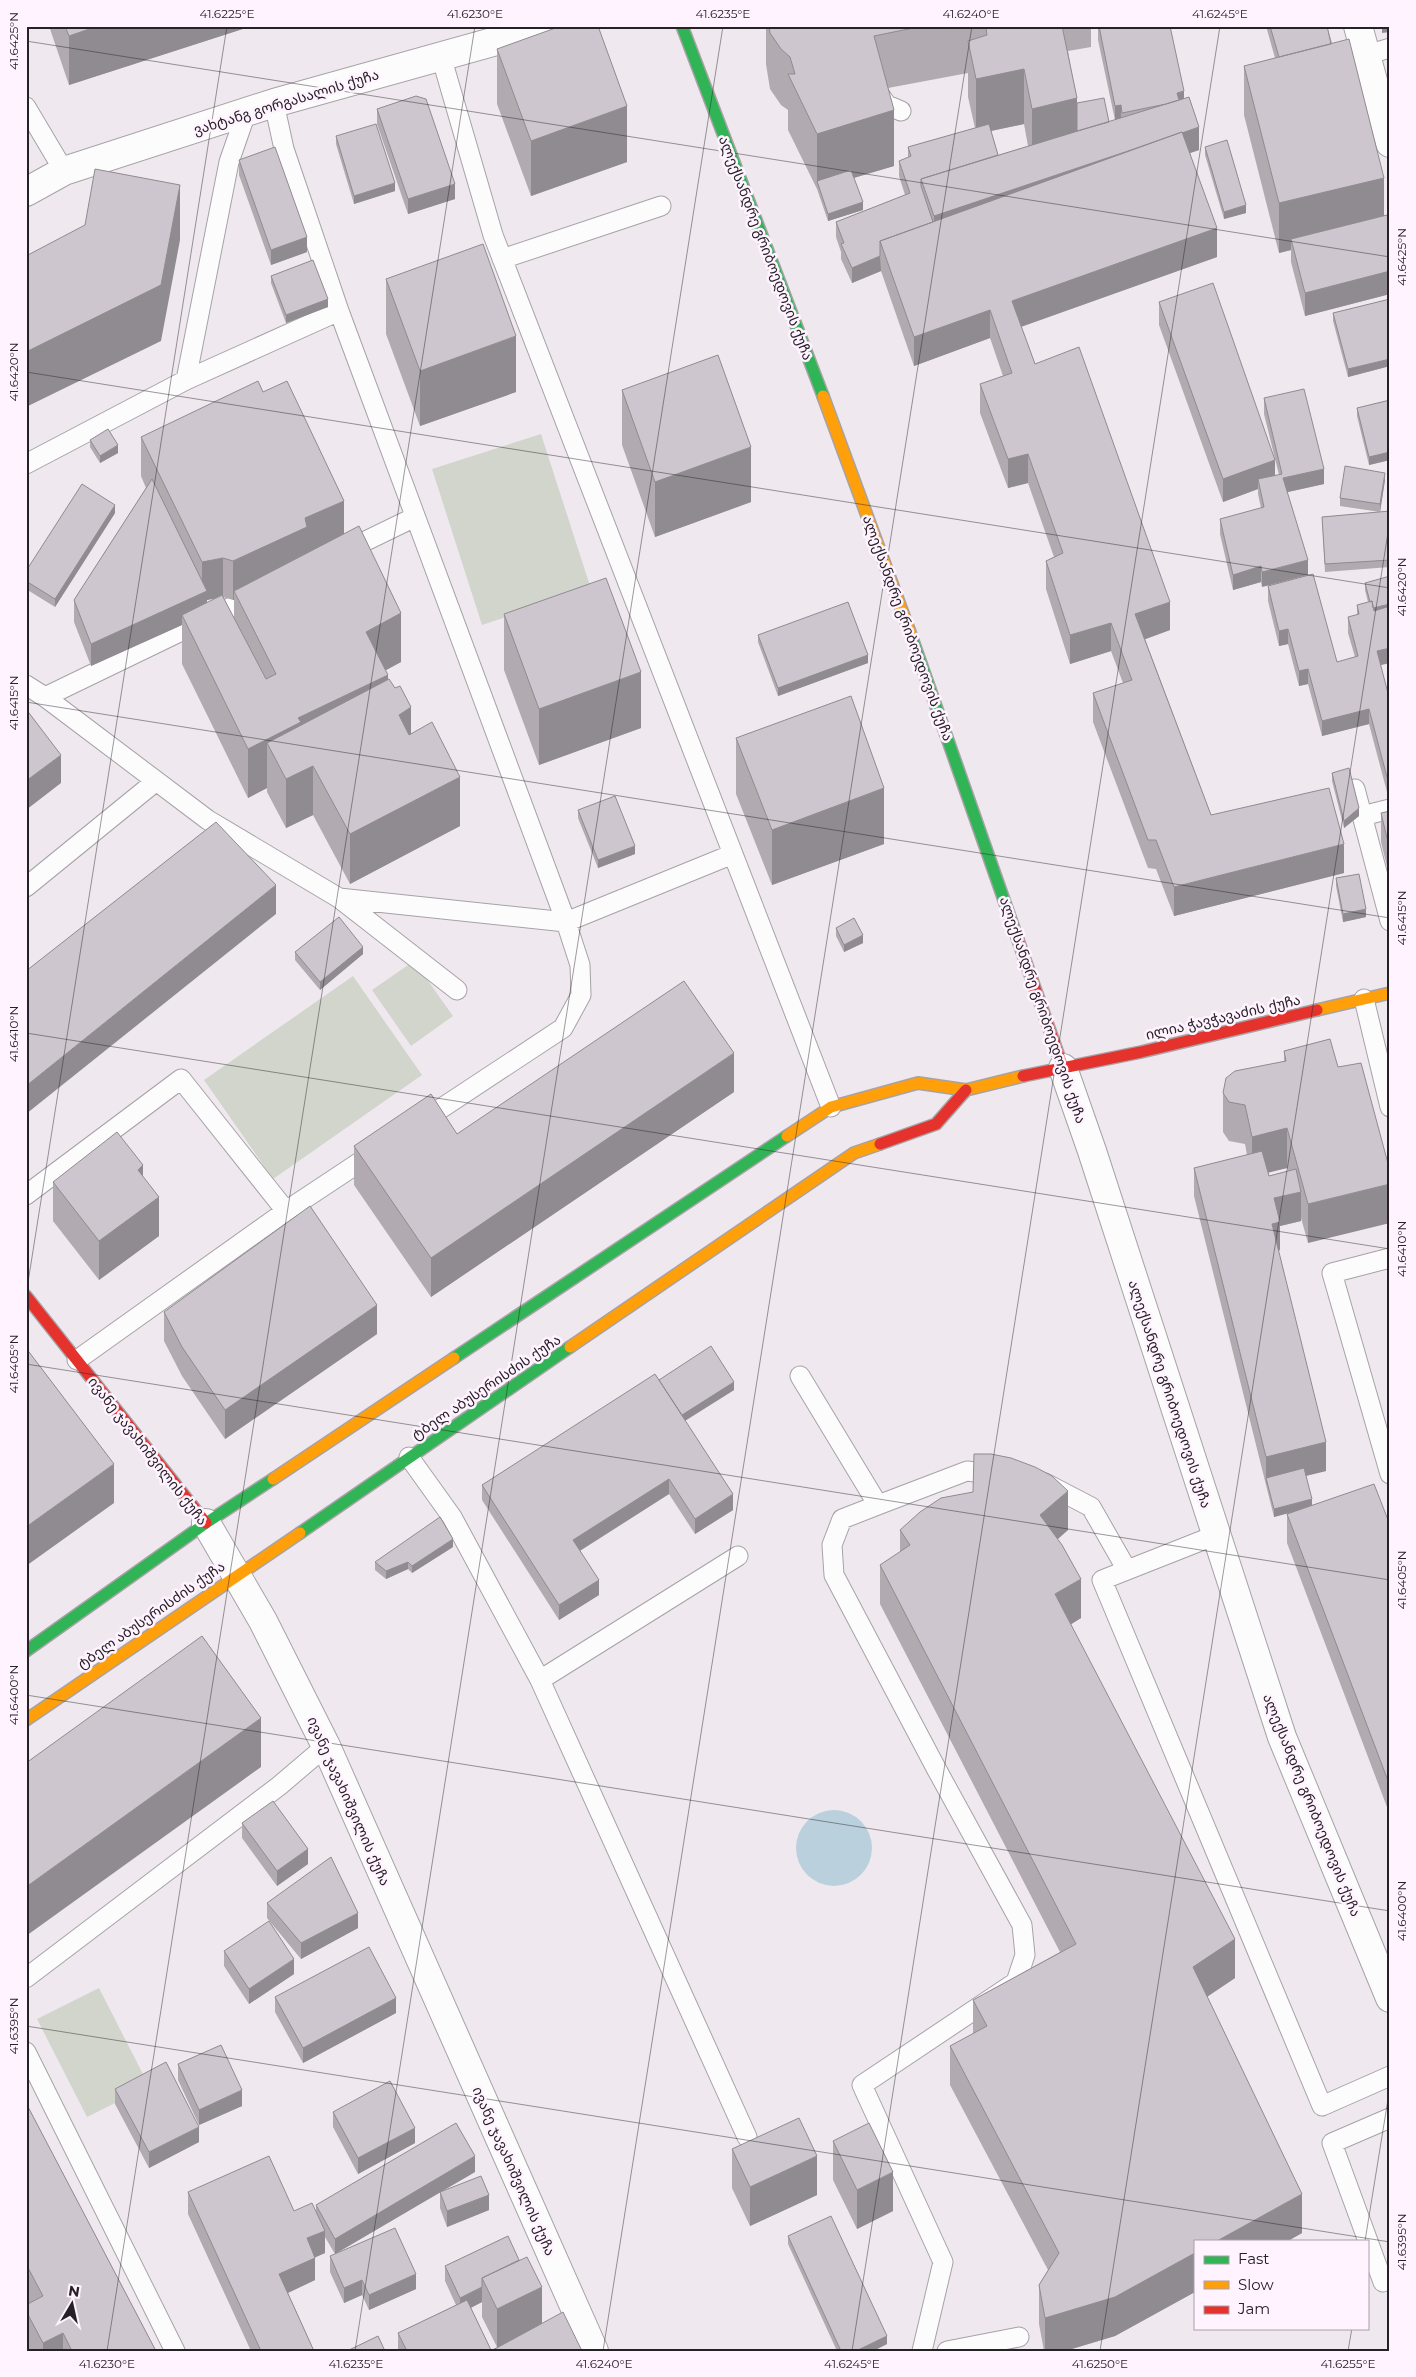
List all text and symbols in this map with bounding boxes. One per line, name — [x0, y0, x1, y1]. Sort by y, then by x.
text: 41.6225°E — [200, 6, 254, 21]
text: 41.6230°E — [447, 6, 503, 21]
text: 41.6235°E — [696, 6, 750, 21]
text: 41.6240°E — [942, 6, 1000, 21]
text: 41.6245°E — [1192, 6, 1248, 21]
text: 41.6425°N — [6, 12, 21, 70]
street label: ვახტანგ გორგასალის ქუჩა — [191, 65, 381, 139]
street label: ალექსანდრე გრიბოედოვის ქუჩა — [715, 133, 817, 363]
text: 41.6425°N — [1394, 228, 1409, 286]
text: 41.6420°N — [6, 342, 21, 402]
street label: ალექსანდრე გრიბოედოვის ქუჩა — [859, 513, 957, 743]
text: 41.6420°N — [1394, 557, 1409, 617]
text: 41.6415°N — [6, 675, 21, 731]
text: 41.6415°N — [1394, 890, 1409, 946]
street label: ალექსანდრე გრიბოედოვის ქუჩა — [996, 894, 1090, 1126]
street label: ილია ჭავჭავაძის ქუჩა — [1144, 990, 1302, 1044]
text: 41.6410°N — [6, 1006, 21, 1062]
text: 41.6410°N — [1394, 1221, 1409, 1277]
street label: ალექსანდრე გრიბოედოვის ქუჩა — [1125, 1278, 1215, 1510]
street label: ტბელ აბუსერისძის ქუჩა — [408, 1330, 564, 1444]
text: 41.6405°N — [6, 1335, 21, 1393]
street label: ივანე ჯავახიშვილის ქუჩა — [84, 1373, 212, 1529]
text: 41.6405°N — [1394, 1551, 1409, 1609]
street label: ტბელ აბუსერისძის ქუჩა — [74, 1557, 228, 1673]
text: 41.6400°N — [6, 1665, 21, 1725]
street label: ალექსანდრე გრიბოედოვის ქუჩა — [1259, 1691, 1365, 1919]
street label: ივანე ჯავახიშვილის ქუჩა — [303, 1714, 395, 1888]
text: 41.6400°N — [1394, 1881, 1409, 1941]
text: 41.6395°N — [6, 1997, 21, 2055]
street label: ივანე ჯავახიშვილის ქუჩა — [468, 2084, 560, 2258]
text: 41.6395°N — [1394, 2213, 1409, 2271]
legend — [1194, 2240, 1368, 2330]
text: Fast — [1238, 2249, 1269, 2268]
text: Slow — [1238, 2275, 1274, 2294]
north arrow — [48, 2280, 98, 2330]
text: N — [67, 2281, 81, 2301]
text: Jam — [1237, 2299, 1270, 2318]
text: 41.6230°E — [79, 2356, 135, 2371]
text: 41.6235°E — [329, 2356, 383, 2371]
text: 41.6240°E — [575, 2356, 633, 2371]
text: 41.6245°E — [824, 2356, 880, 2371]
text: 41.6250°E — [1072, 2356, 1128, 2371]
text: 41.6255°E — [1321, 2356, 1375, 2371]

